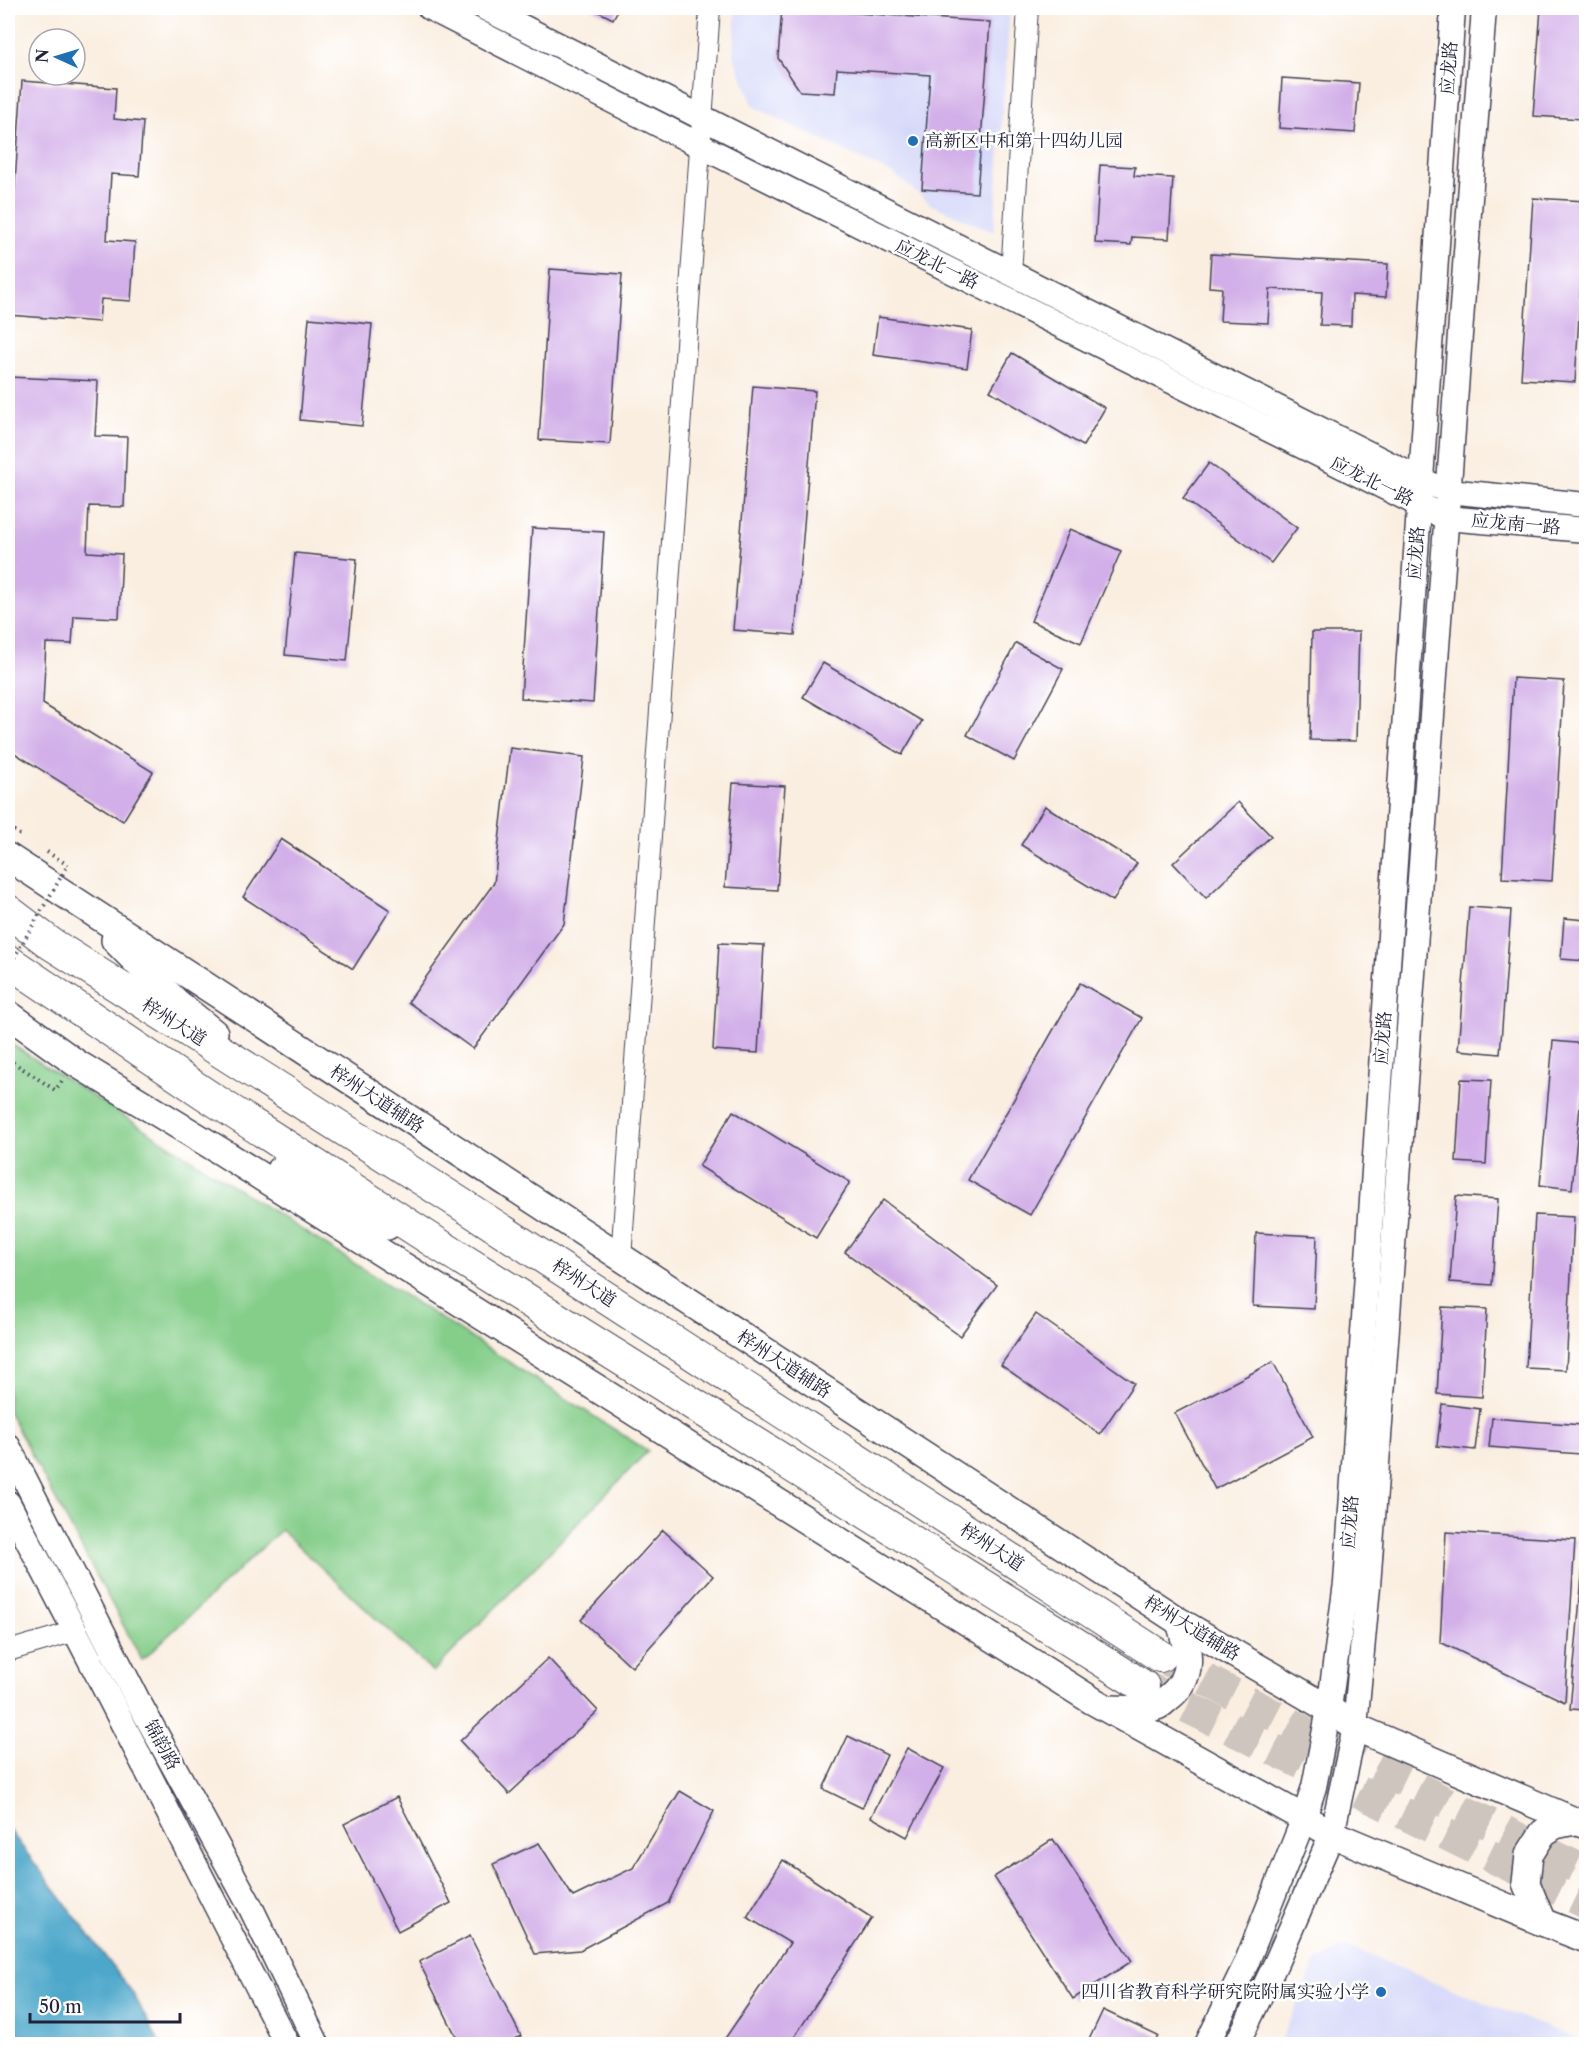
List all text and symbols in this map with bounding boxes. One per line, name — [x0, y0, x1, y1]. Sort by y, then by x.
north arrow — [27, 27, 87, 87]
street label: 应龙路 — [1436, 40, 1462, 96]
text: N — [32, 48, 53, 64]
place label: 高新区中和第十四幼儿园 — [925, 130, 1123, 152]
marker: 高新区中和第十四幼儿园 — [906, 134, 920, 148]
street label: 应龙北一路 — [892, 234, 982, 294]
street label: 应龙北一路 — [1327, 451, 1417, 511]
street label: 应龙南一路 — [1470, 509, 1562, 539]
street label: 应龙路 — [1403, 525, 1429, 581]
street label: 梓州大道 — [138, 994, 210, 1050]
street label: 应龙路 — [1370, 1010, 1396, 1066]
street label: 梓州大道辅路 — [326, 1060, 428, 1138]
street label: 梓州大道 — [548, 1254, 620, 1312]
street label: 梓州大道辅路 — [733, 1325, 835, 1403]
street label: 应龙路 — [1337, 1494, 1363, 1550]
street label: 梓州大道 — [956, 1518, 1028, 1576]
street label: 梓州大道辅路 — [1140, 1591, 1244, 1665]
street label: 锦韵路 — [139, 1716, 185, 1774]
place label: 四川省教育科学研究院附属实验小学 — [1081, 1981, 1369, 2003]
marker: 四川省教育科学研究院附属实验小学 — [1374, 1985, 1388, 1999]
scale bar — [30, 1986, 180, 2024]
text: 50 m — [39, 1996, 82, 2018]

